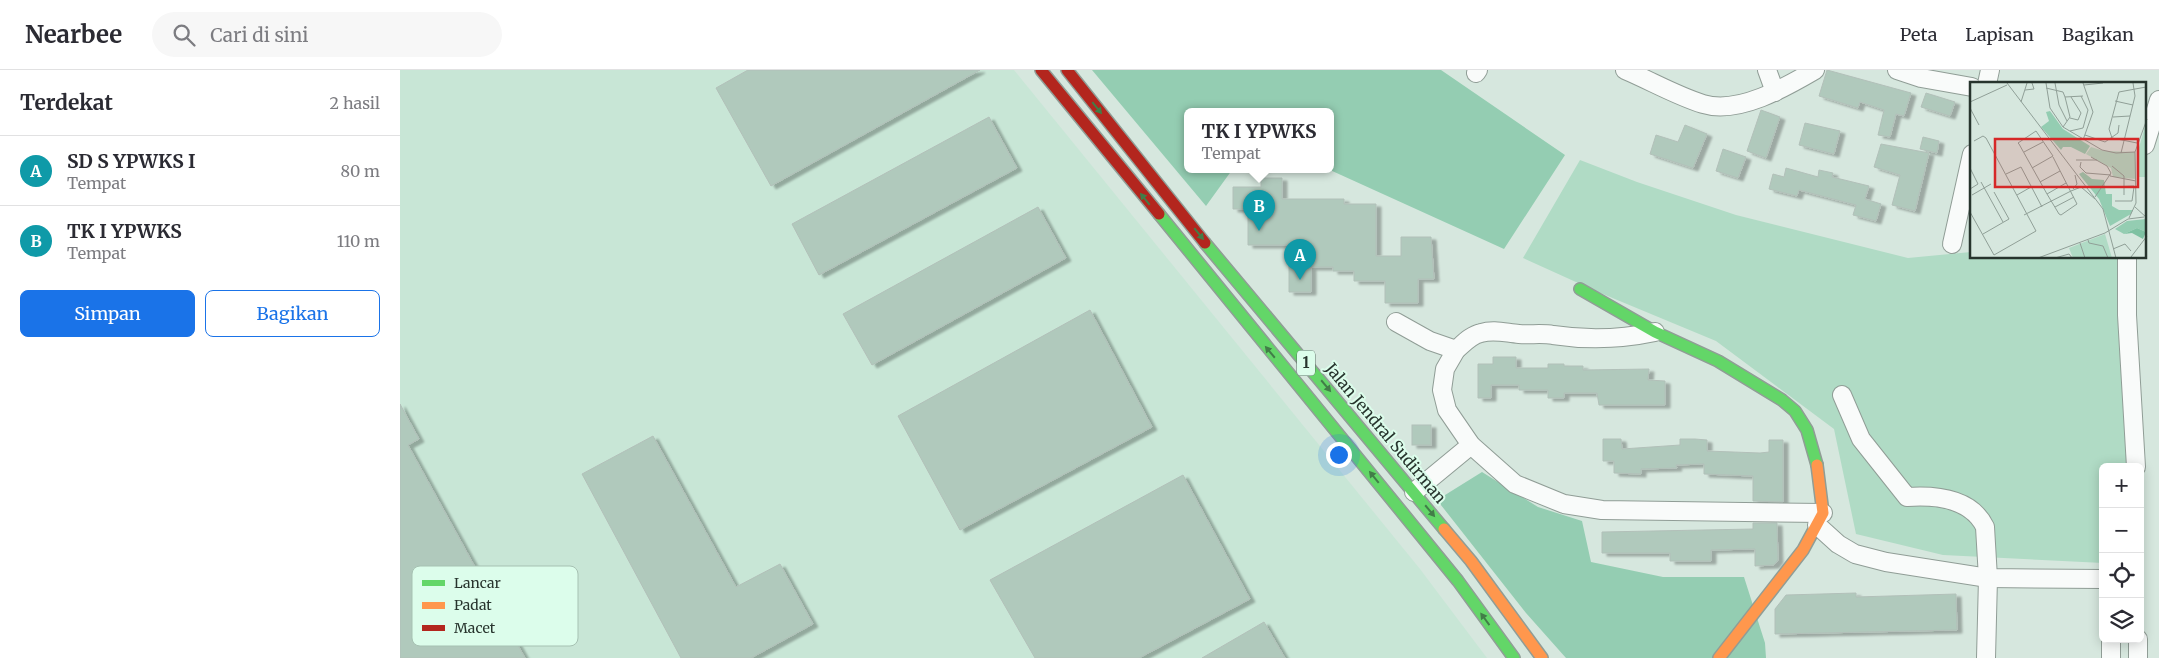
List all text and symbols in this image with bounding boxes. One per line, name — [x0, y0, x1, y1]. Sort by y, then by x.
search box — [152, 12, 502, 57]
text: Nearbee — [25, 19, 122, 50]
icon: search — [170, 21, 198, 49]
text: Cari di sini — [210, 23, 308, 47]
text: Peta — [1900, 23, 1937, 46]
text: Lapisan — [1965, 23, 2034, 46]
text: Bagikan — [2062, 23, 2134, 46]
inset map — [1970, 82, 2146, 259]
text: Terdekat — [20, 89, 113, 116]
text: 2 hasil — [330, 93, 380, 113]
one-way arrow — [1092, 101, 1103, 114]
popup — [1184, 108, 1334, 173]
text: TK I YPWKS — [1202, 119, 1316, 143]
text: Tempat — [1202, 143, 1261, 163]
text: SD S YPWKS I — [67, 149, 196, 173]
text: A — [30, 161, 42, 181]
text: 80 m — [341, 161, 380, 181]
text: Tempat — [67, 173, 126, 193]
pin: B — [1243, 190, 1275, 231]
one-way arrow — [1140, 193, 1151, 206]
text: TK I YPWKS — [67, 219, 182, 243]
one-way arrow — [1194, 228, 1205, 241]
text: B — [30, 231, 42, 251]
text: 110 m — [337, 231, 380, 251]
pin: A — [1284, 239, 1316, 280]
text: Tempat — [67, 243, 126, 263]
button: Simpan — [20, 290, 195, 337]
button: Bagikan — [205, 290, 380, 337]
one-way arrow — [1265, 346, 1276, 358]
road number: 1 — [1297, 350, 1315, 376]
street label: Jalan Jendral Sudirman — [1321, 358, 1451, 508]
one-way arrow — [1320, 379, 1331, 392]
your location — [1326, 442, 1352, 468]
map controls — [2099, 463, 2144, 643]
button: + — [2099, 463, 2144, 508]
one-way arrow — [1369, 471, 1380, 484]
one-way arrow — [1424, 504, 1435, 517]
button: − — [2099, 508, 2144, 553]
button: locate — [2099, 553, 2144, 598]
legend — [412, 566, 578, 646]
text: Lancar — [454, 574, 501, 592]
text: Padat — [454, 596, 492, 614]
button: layers — [2099, 598, 2144, 643]
one-way arrow — [1480, 612, 1490, 626]
text: Macet — [454, 619, 496, 637]

